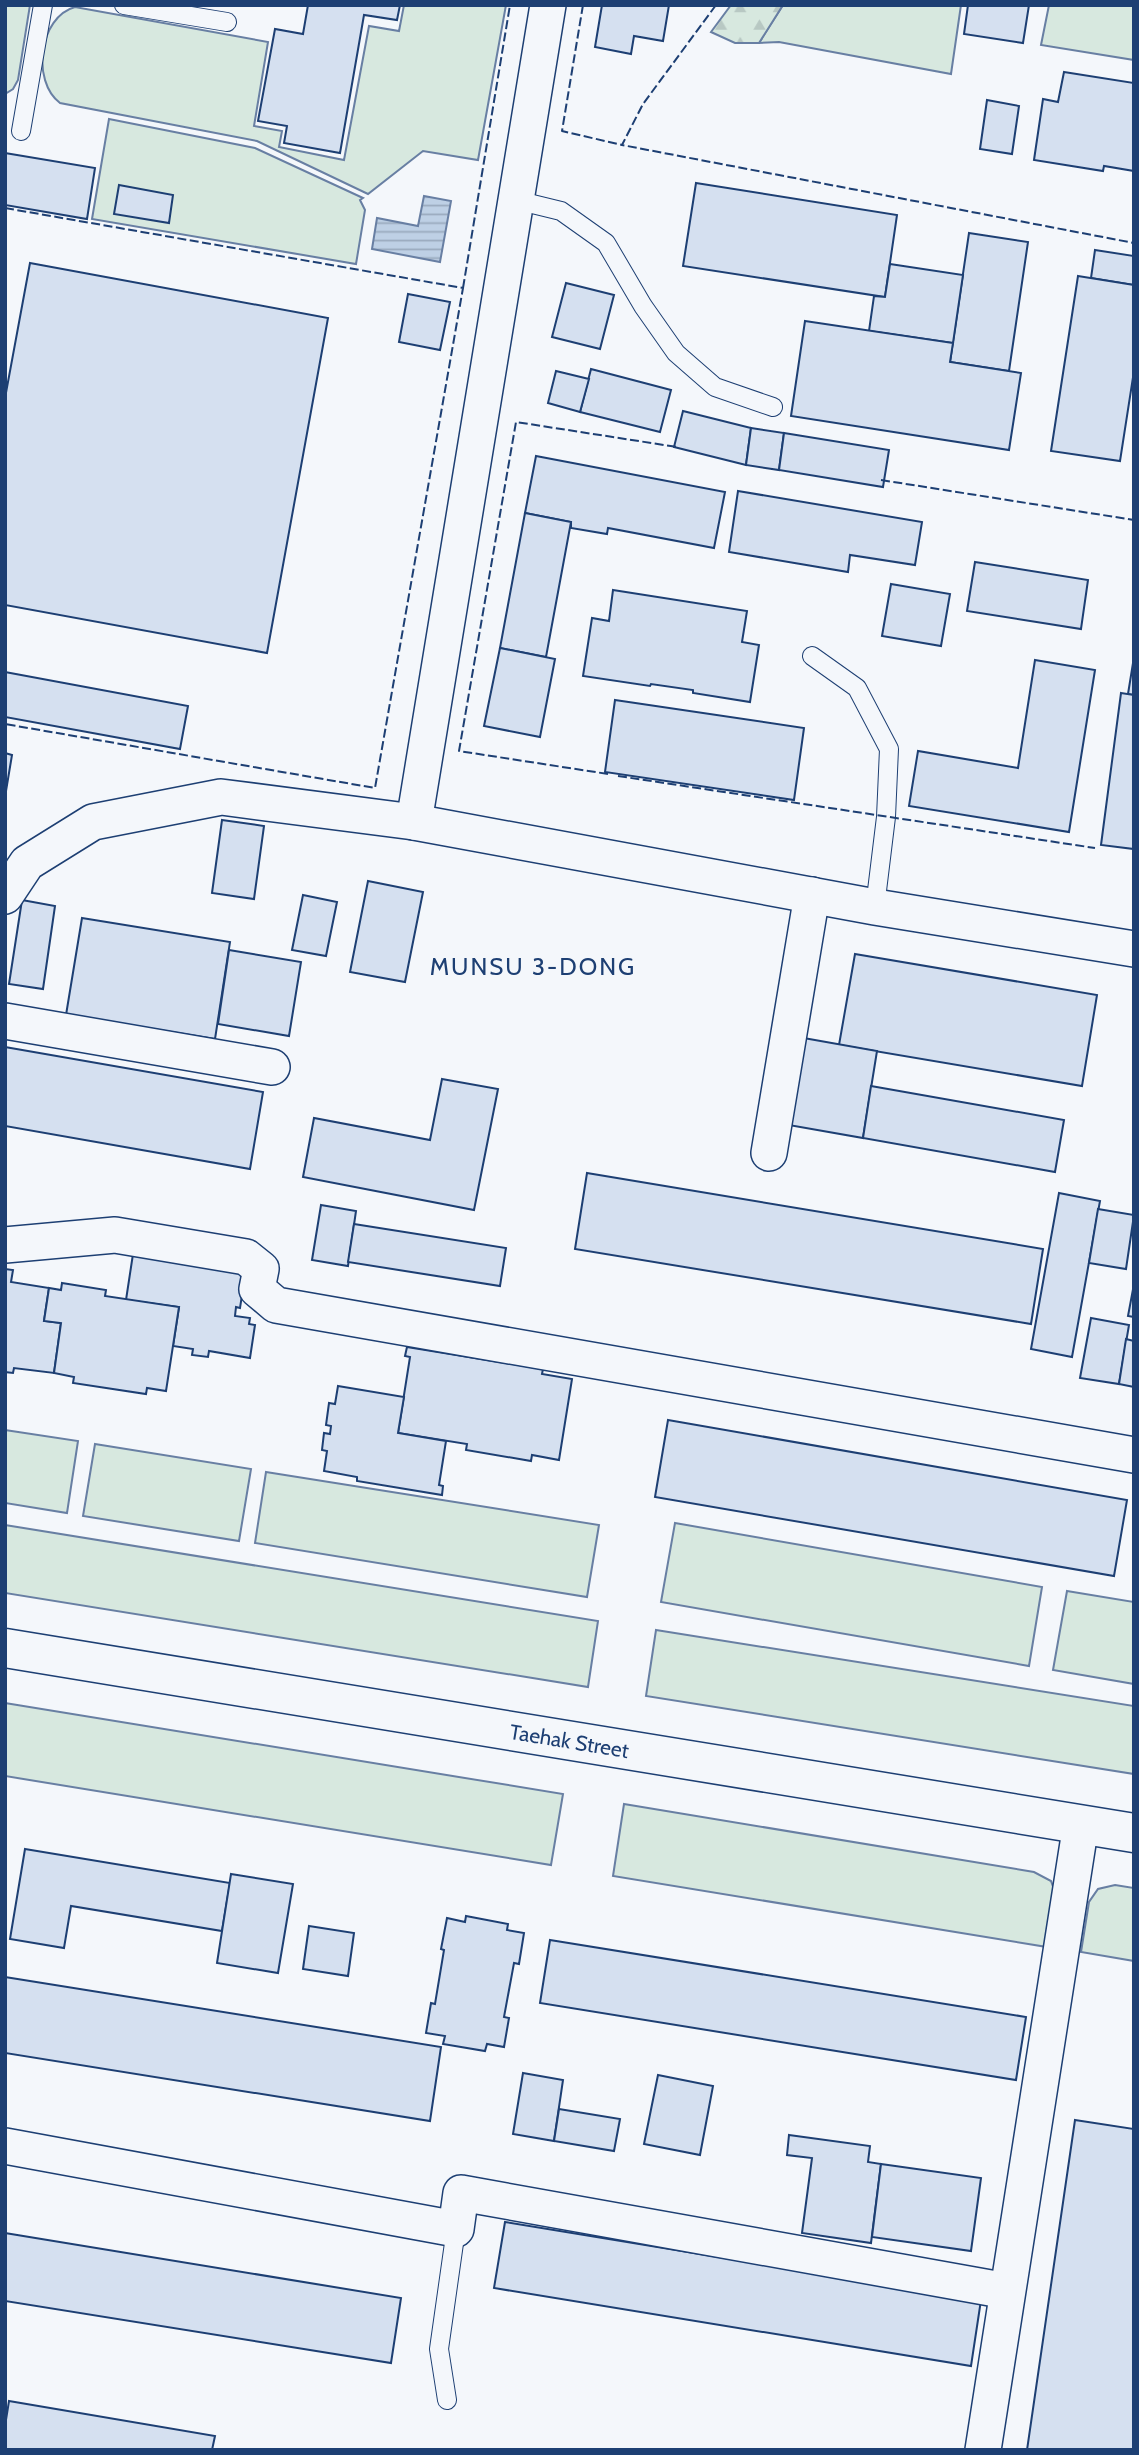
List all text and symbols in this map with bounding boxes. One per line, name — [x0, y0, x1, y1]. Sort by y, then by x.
district label: MUNSU 3-DONG — [430, 952, 636, 981]
street label: Taehak Street — [508, 1718, 631, 1763]

